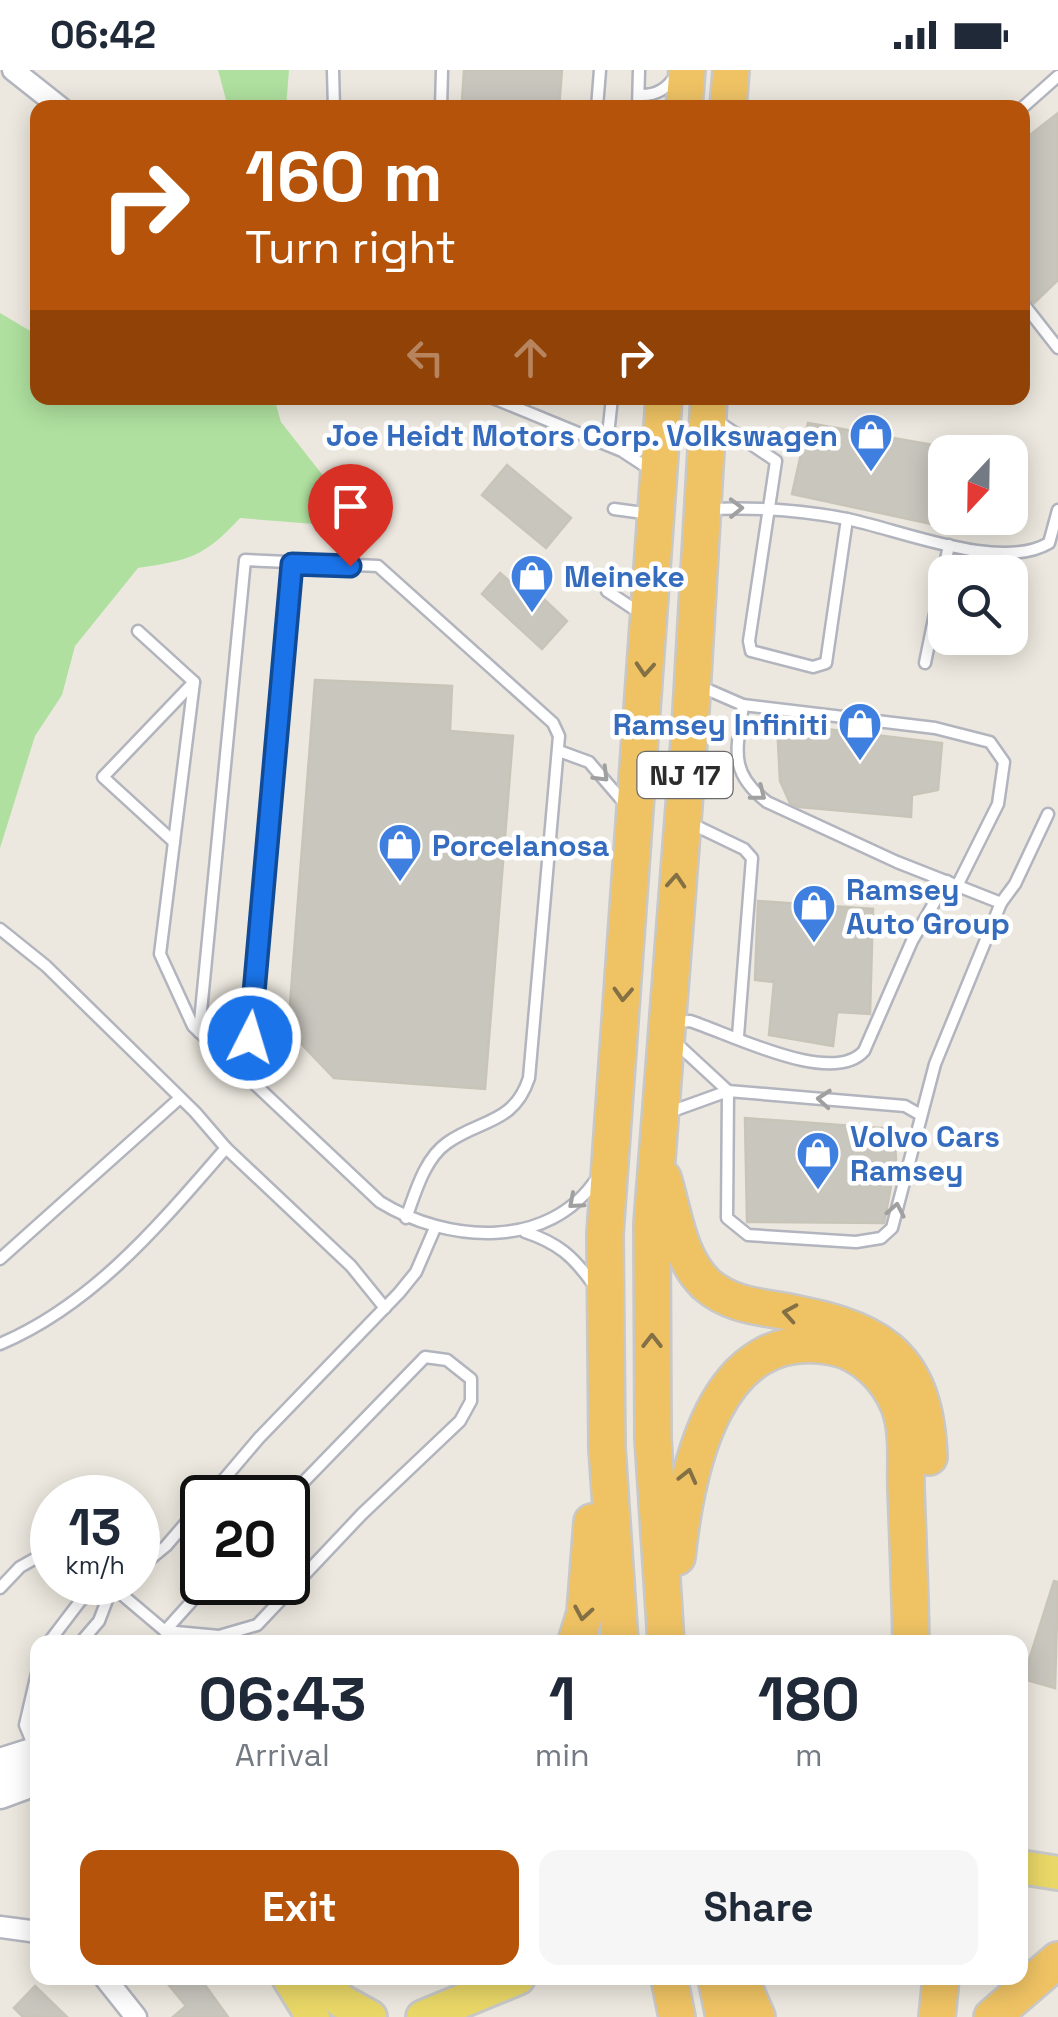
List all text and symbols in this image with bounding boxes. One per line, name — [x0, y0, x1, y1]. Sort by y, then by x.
text: 06:42 — [50, 11, 156, 59]
text: 160 m — [245, 132, 443, 221]
icon: right — [80, 140, 210, 270]
text: Turn right — [245, 219, 456, 276]
icon: left — [398, 330, 453, 385]
icon: ahead — [503, 330, 558, 385]
icon: right — [608, 330, 663, 385]
shop icon: Joe Heidt Motors Corp. Volkswagen — [848, 412, 894, 473]
place label: Joe Heidt Motors Corp. Volkswagen — [326, 416, 838, 455]
north arrow — [928, 435, 1028, 535]
map controls — [928, 435, 1028, 655]
pin — [308, 464, 393, 567]
icon: arrive — [323, 479, 378, 534]
one-way arrow — [729, 498, 744, 519]
shop icon: Meineke — [509, 553, 555, 614]
button: search — [928, 555, 1028, 655]
place label: Meineke — [564, 557, 685, 596]
one-way arrow — [634, 662, 656, 678]
shop icon: Ramsey Infiniti — [837, 701, 883, 762]
place label: Ramsey Infiniti — [613, 705, 828, 744]
road number: NJ 17 — [638, 752, 732, 798]
one-way arrow — [590, 763, 608, 781]
one-way arrow — [748, 782, 766, 799]
shop icon: Porcelanosa — [377, 822, 423, 883]
place label: Porcelanosa — [432, 826, 609, 865]
place label: Ramsey Auto Group — [846, 870, 1010, 943]
one-way arrow — [665, 872, 687, 888]
shop icon: Ramsey Auto Group — [791, 883, 837, 944]
position arrow — [198, 986, 302, 1090]
one-way arrow — [613, 986, 634, 1002]
one-way arrow — [815, 1089, 831, 1111]
place label: Volvo Cars Ramsey — [850, 1117, 1000, 1190]
shop icon: Volvo Cars Ramsey — [795, 1130, 841, 1191]
one-way arrow — [568, 1191, 587, 1209]
one-way arrow — [884, 1202, 905, 1219]
one-way arrow — [782, 1303, 798, 1324]
one-way arrow — [641, 1333, 663, 1348]
one-way arrow — [676, 1468, 697, 1485]
speed limit sign: 20 — [180, 1475, 310, 1605]
text: 13 — [69, 1496, 122, 1560]
text: km/h — [65, 1549, 125, 1581]
one-way arrow — [574, 1604, 595, 1621]
text: 06:43 — [198, 1661, 367, 1738]
text: 1 — [549, 1661, 576, 1738]
text: 180 — [758, 1661, 860, 1738]
text: Arrival — [235, 1735, 330, 1775]
text: min — [535, 1735, 590, 1775]
text: m — [795, 1735, 823, 1775]
button: Exit — [80, 1850, 519, 1965]
button: Share — [539, 1850, 978, 1965]

